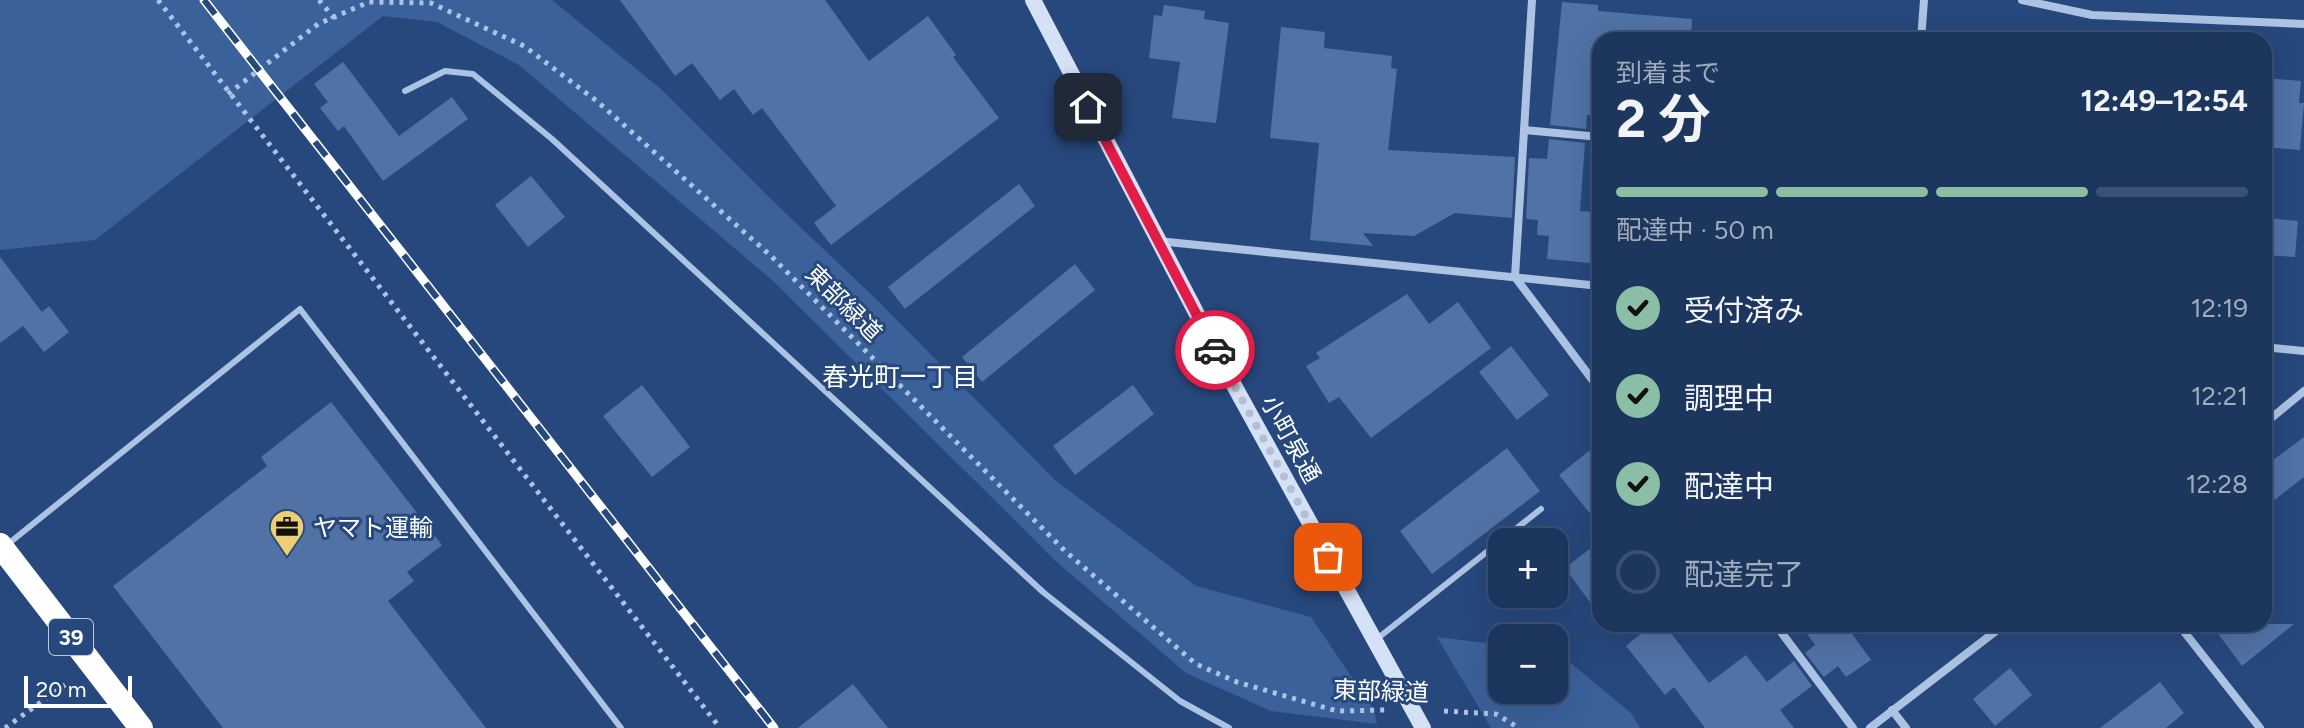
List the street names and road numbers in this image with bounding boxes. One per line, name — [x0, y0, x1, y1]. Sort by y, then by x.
street label: 東部緑道 — [800, 259, 888, 347]
street label: 小町泉通 — [1255, 390, 1327, 488]
road number: 39 — [49, 619, 93, 655]
street label: 東部緑道 — [1333, 675, 1429, 707]

